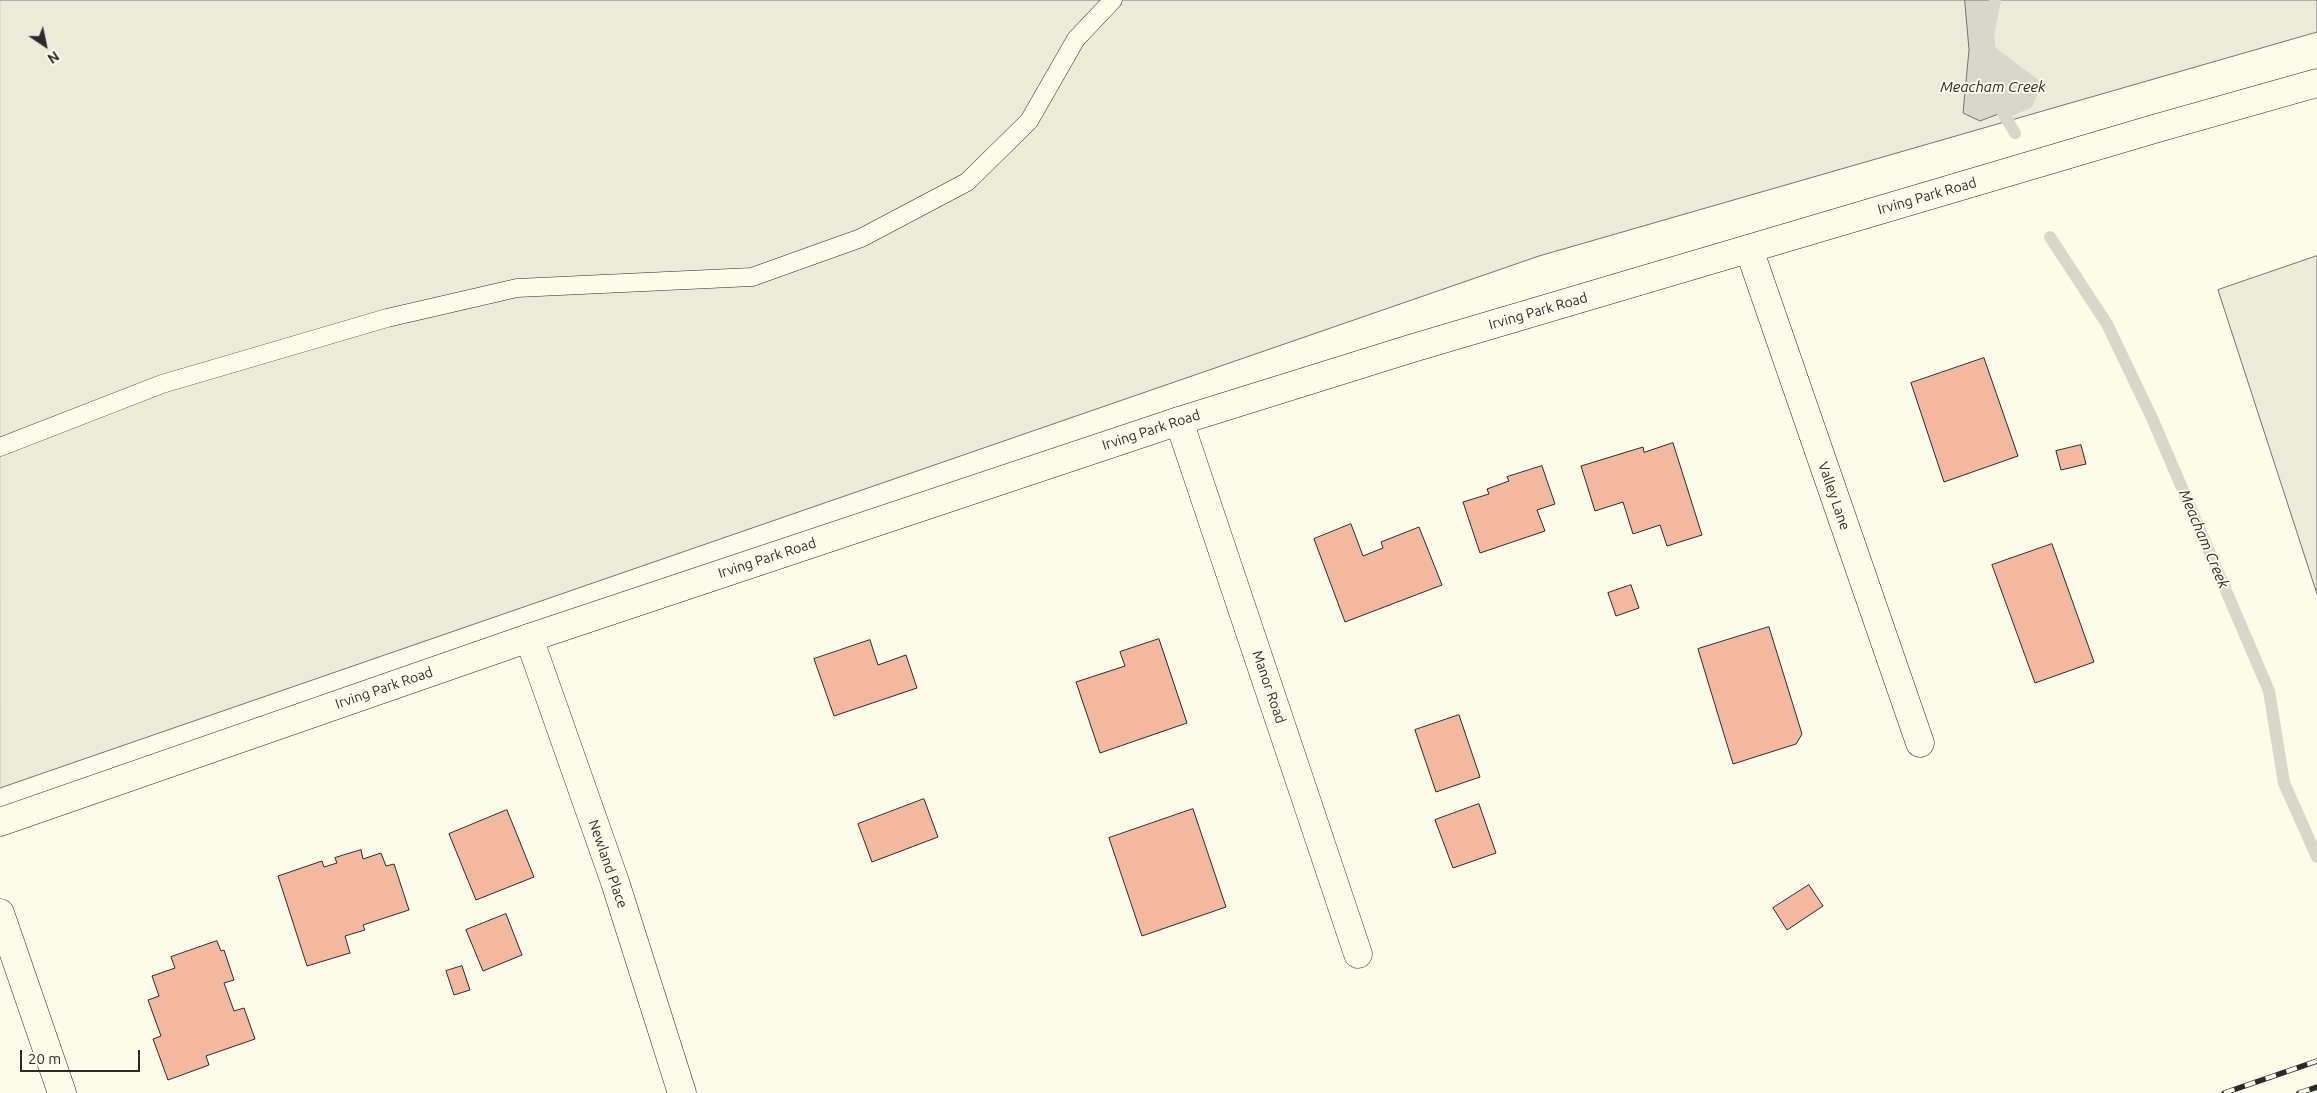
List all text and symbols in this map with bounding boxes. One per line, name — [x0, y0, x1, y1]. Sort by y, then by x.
north arrow — [20, 20, 70, 70]
text: N — [45, 48, 62, 67]
water label: Meacham Creek — [1940, 78, 2046, 96]
street label: Irving Park Road — [1876, 174, 1978, 218]
street label: Irving Park Road — [1487, 289, 1589, 333]
street label: Irving Park Road — [1100, 406, 1202, 454]
street label: Valley Lane — [1815, 460, 1853, 532]
water label: Meacham Creek — [2175, 487, 2233, 591]
street label: Irving Park Road — [716, 534, 818, 582]
street label: Manor Road — [1249, 648, 1289, 726]
street label: Irving Park Road — [333, 663, 435, 713]
street label: Newland Place — [585, 818, 631, 910]
scale bar — [22, 1040, 142, 1072]
text: 20 m — [28, 1050, 61, 1067]

